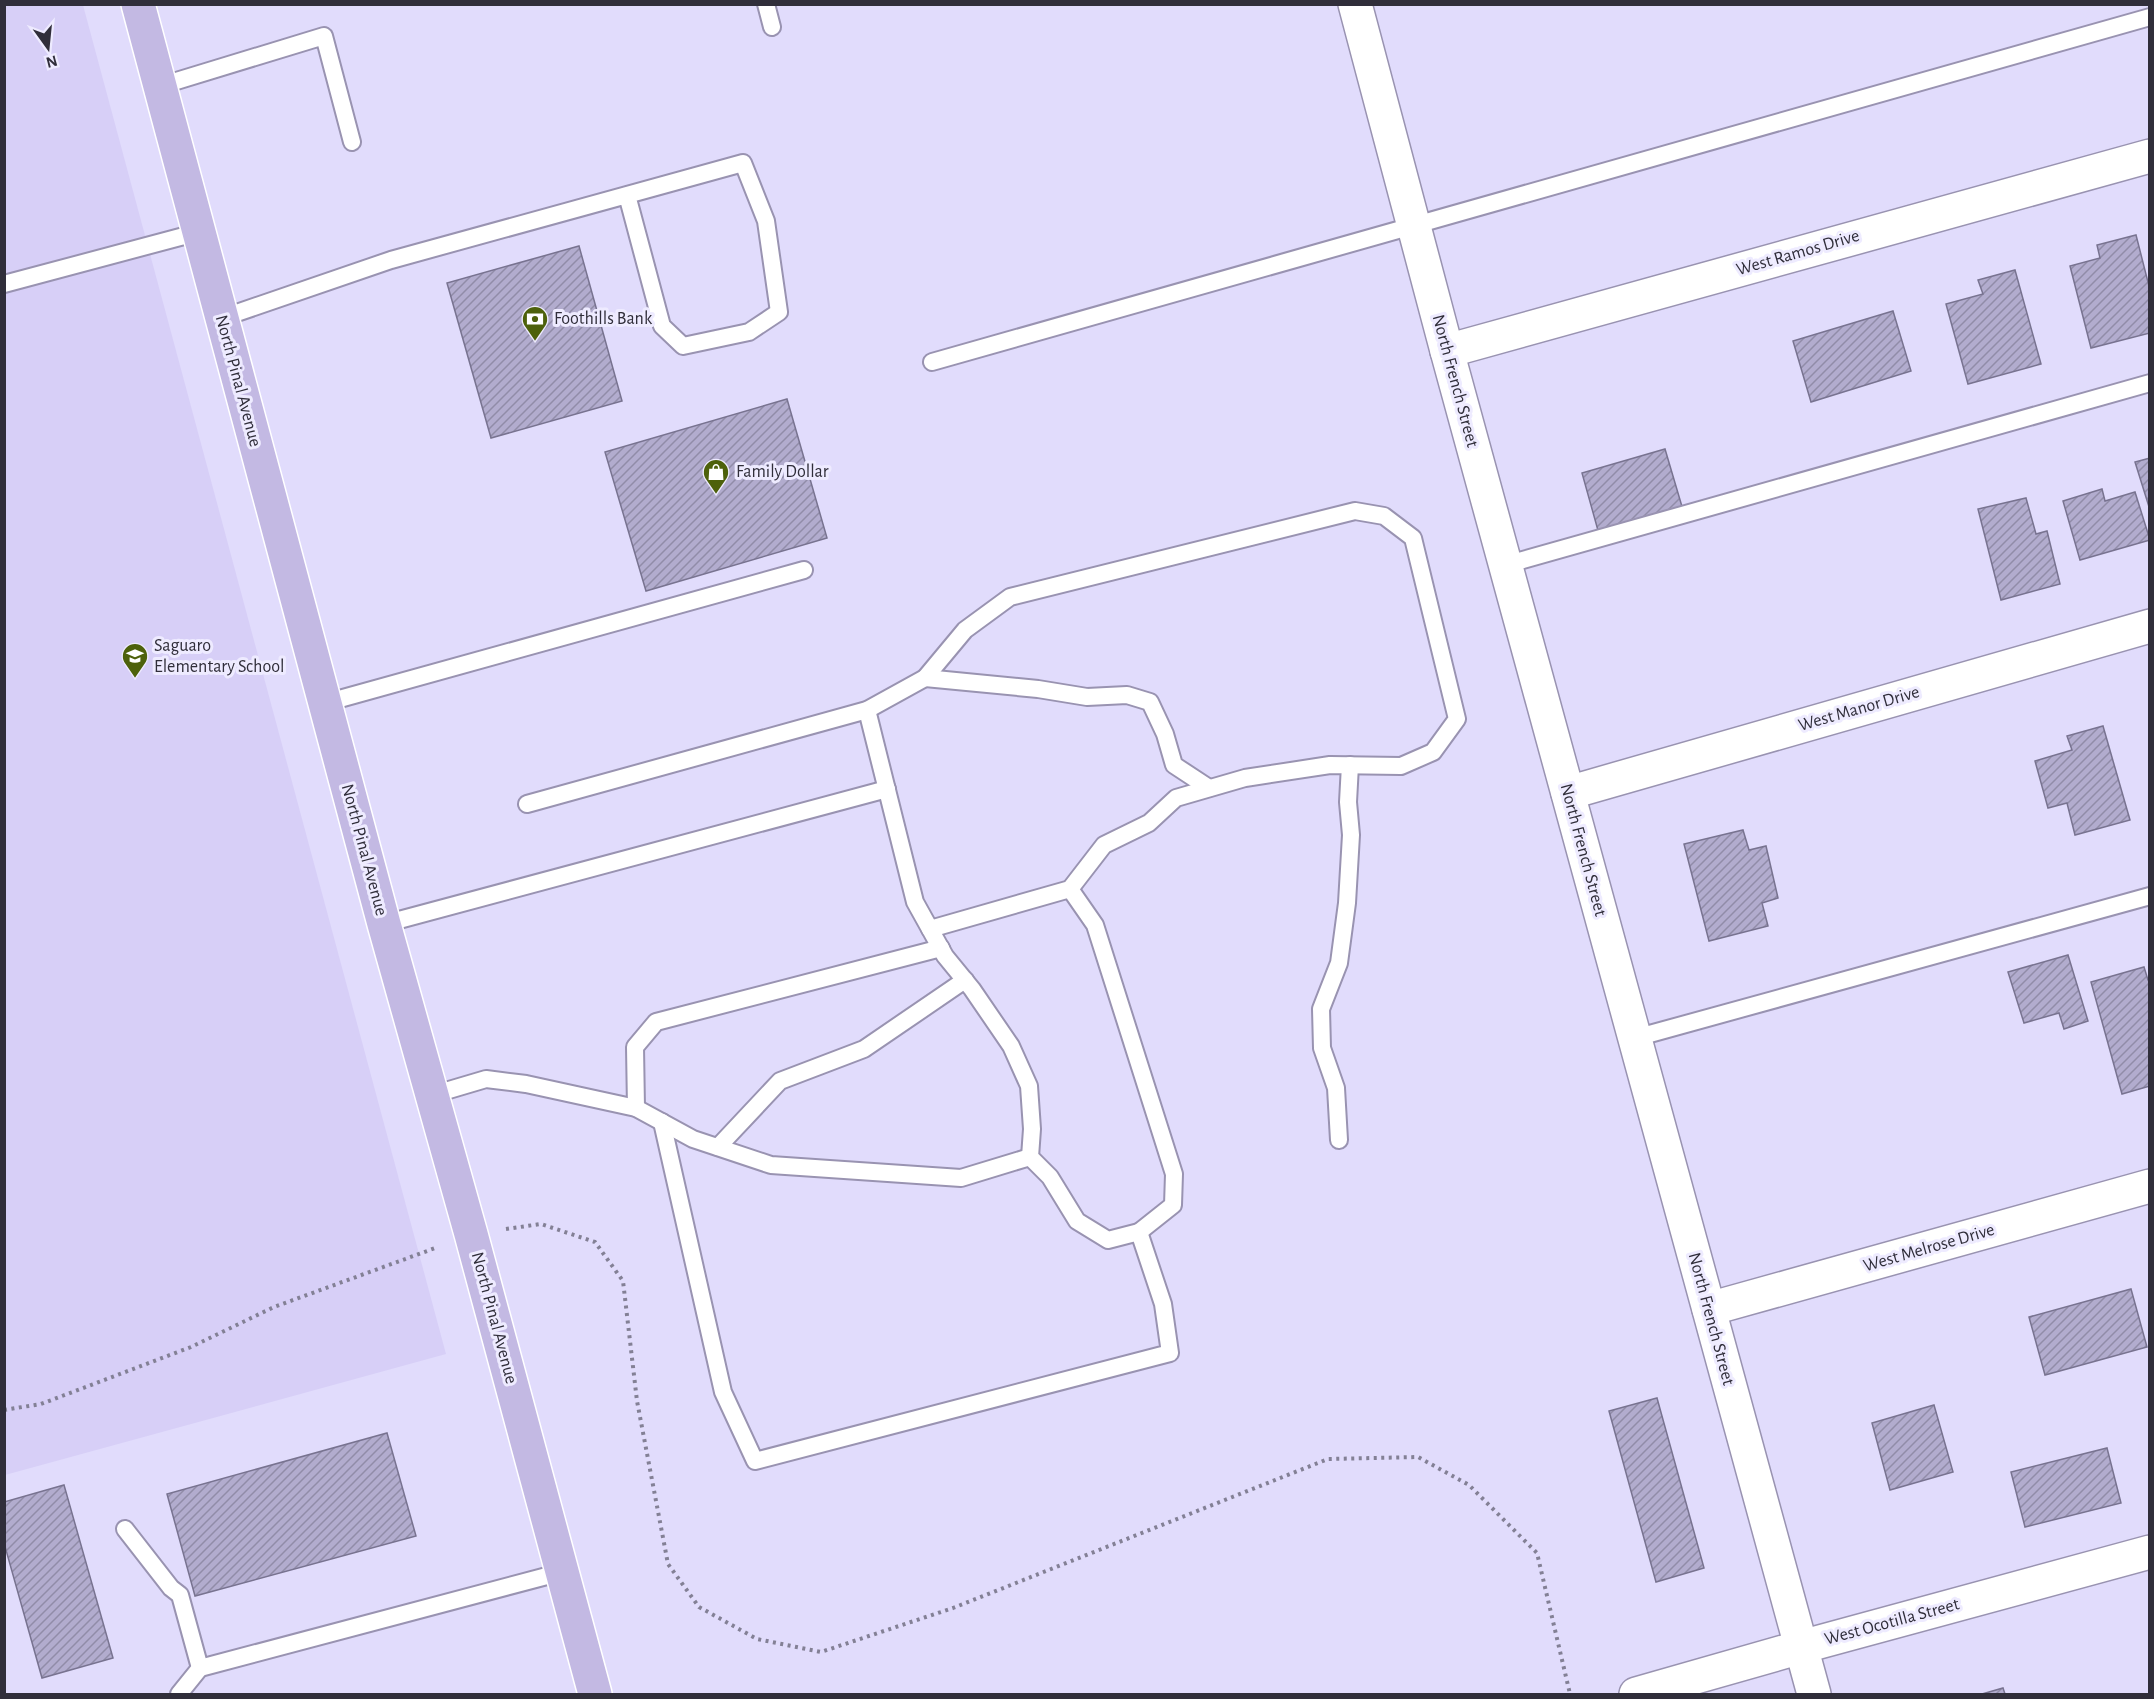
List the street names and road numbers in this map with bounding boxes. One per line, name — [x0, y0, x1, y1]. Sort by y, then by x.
street label: West Ramos Drive — [1734, 227, 1862, 279]
street label: North Pinal Avenue — [212, 313, 264, 449]
street label: North French Street — [1429, 313, 1481, 450]
street label: West Manor Drive — [1796, 683, 1922, 735]
street label: North Pinal Avenue — [338, 782, 390, 918]
street label: North French Street — [1557, 782, 1609, 919]
street label: West Melrose Drive — [1861, 1221, 1997, 1275]
street label: North Pinal Avenue — [468, 1250, 520, 1386]
street label: North French Street — [1685, 1251, 1737, 1388]
street label: West Ocotilla Street — [1823, 1595, 1962, 1649]

